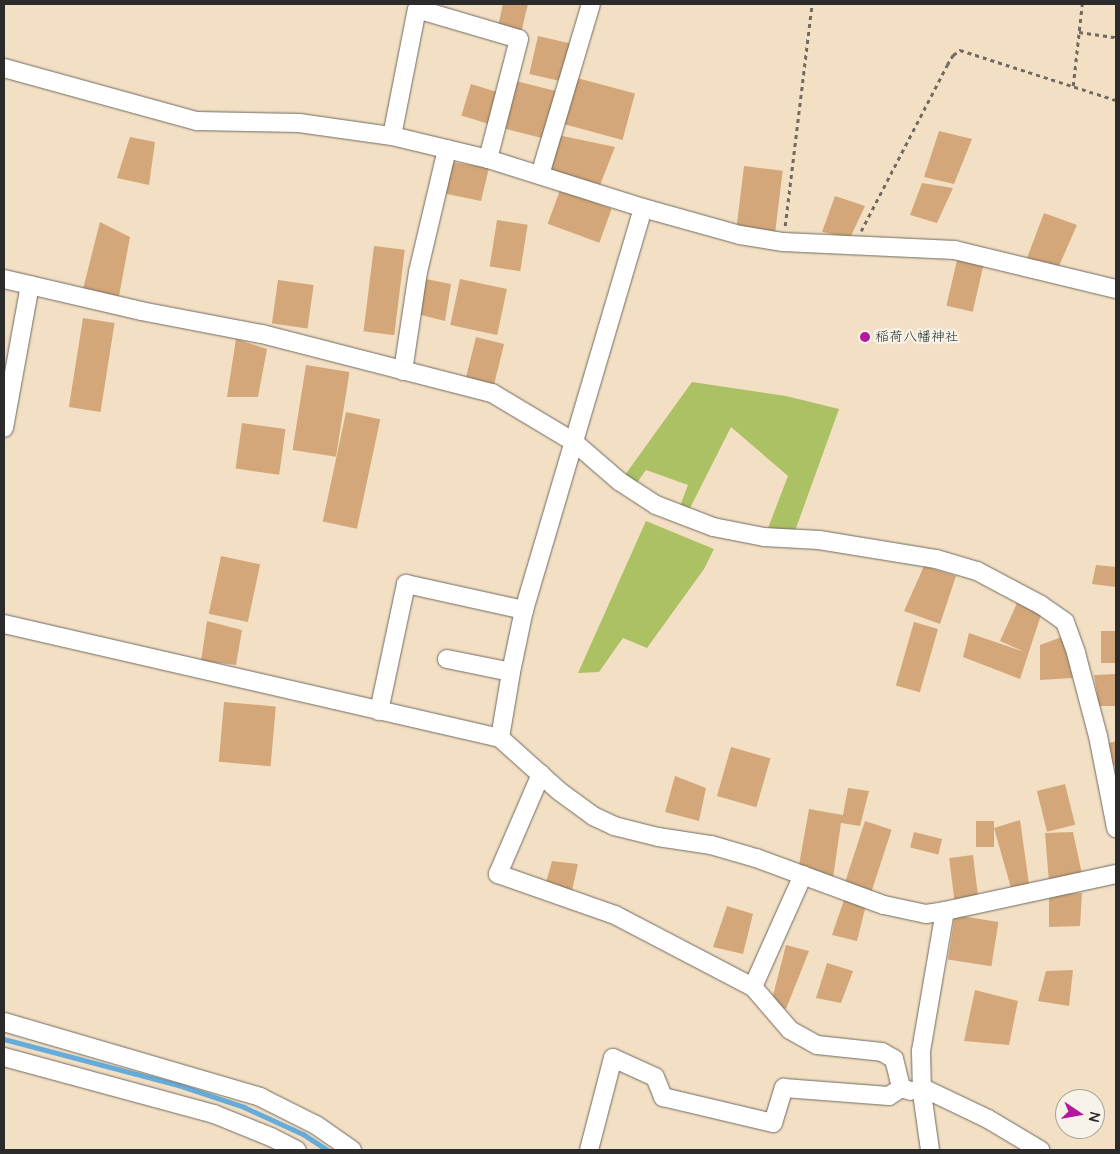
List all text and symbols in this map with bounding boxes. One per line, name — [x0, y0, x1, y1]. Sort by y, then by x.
place label: 稲荷八幡神社 — [875, 329, 959, 345]
marker: 稲荷八幡神社 — [859, 331, 871, 343]
north arrow — [1055, 1089, 1105, 1139]
text: N — [1083, 1111, 1104, 1123]

